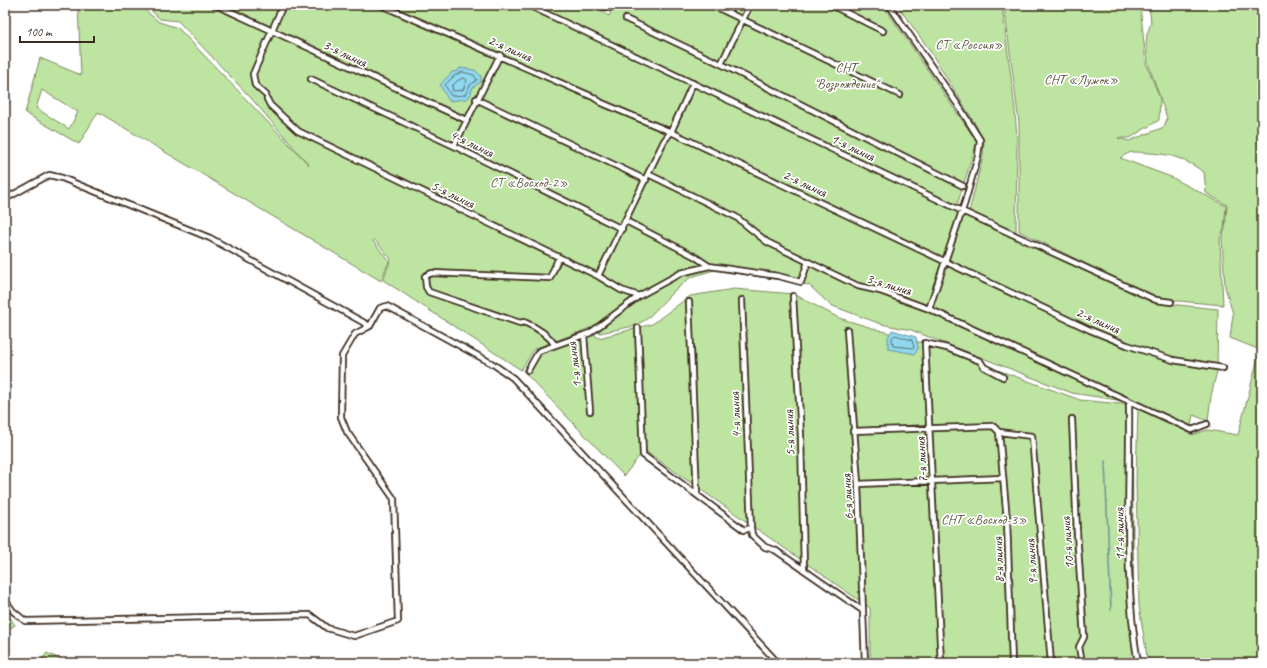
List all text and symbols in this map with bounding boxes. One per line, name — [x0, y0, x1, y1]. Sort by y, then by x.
scale bar — [20, 18, 94, 44]
text: 100 m — [26, 24, 53, 40]
street label: 2-я линия — [485, 31, 535, 66]
street label: 3-я линия — [320, 36, 370, 71]
park label: СТ «Россия» — [935, 36, 1003, 53]
park label: СНТ "Возрождение" — [814, 59, 881, 92]
park label: СНТ «Лужок» — [1044, 71, 1118, 88]
street label: 4-я линия — [447, 126, 497, 162]
street label: 1-я линия — [828, 130, 878, 165]
street label: 2-я линия — [780, 166, 830, 201]
park label: СТ «Восход-2» — [490, 174, 568, 191]
street label: 5-я линия — [428, 177, 478, 213]
street label: 3-я линия — [864, 270, 914, 300]
street label: 2-я линия — [1073, 303, 1123, 338]
street label: 1-я линия — [563, 340, 586, 389]
street label: 4-я линия — [726, 391, 745, 438]
street label: 5-я линия — [780, 409, 799, 456]
street label: 7-я линия — [912, 436, 931, 483]
street label: 6-я линия — [838, 473, 857, 520]
street label: 11-я линия — [1111, 507, 1128, 560]
park label: СНТ «Восход-3» — [941, 511, 1027, 528]
street label: 10-я линия — [1057, 515, 1078, 570]
street label: 8-я линия — [989, 536, 1008, 583]
street label: 9-я линия — [1021, 537, 1042, 586]

